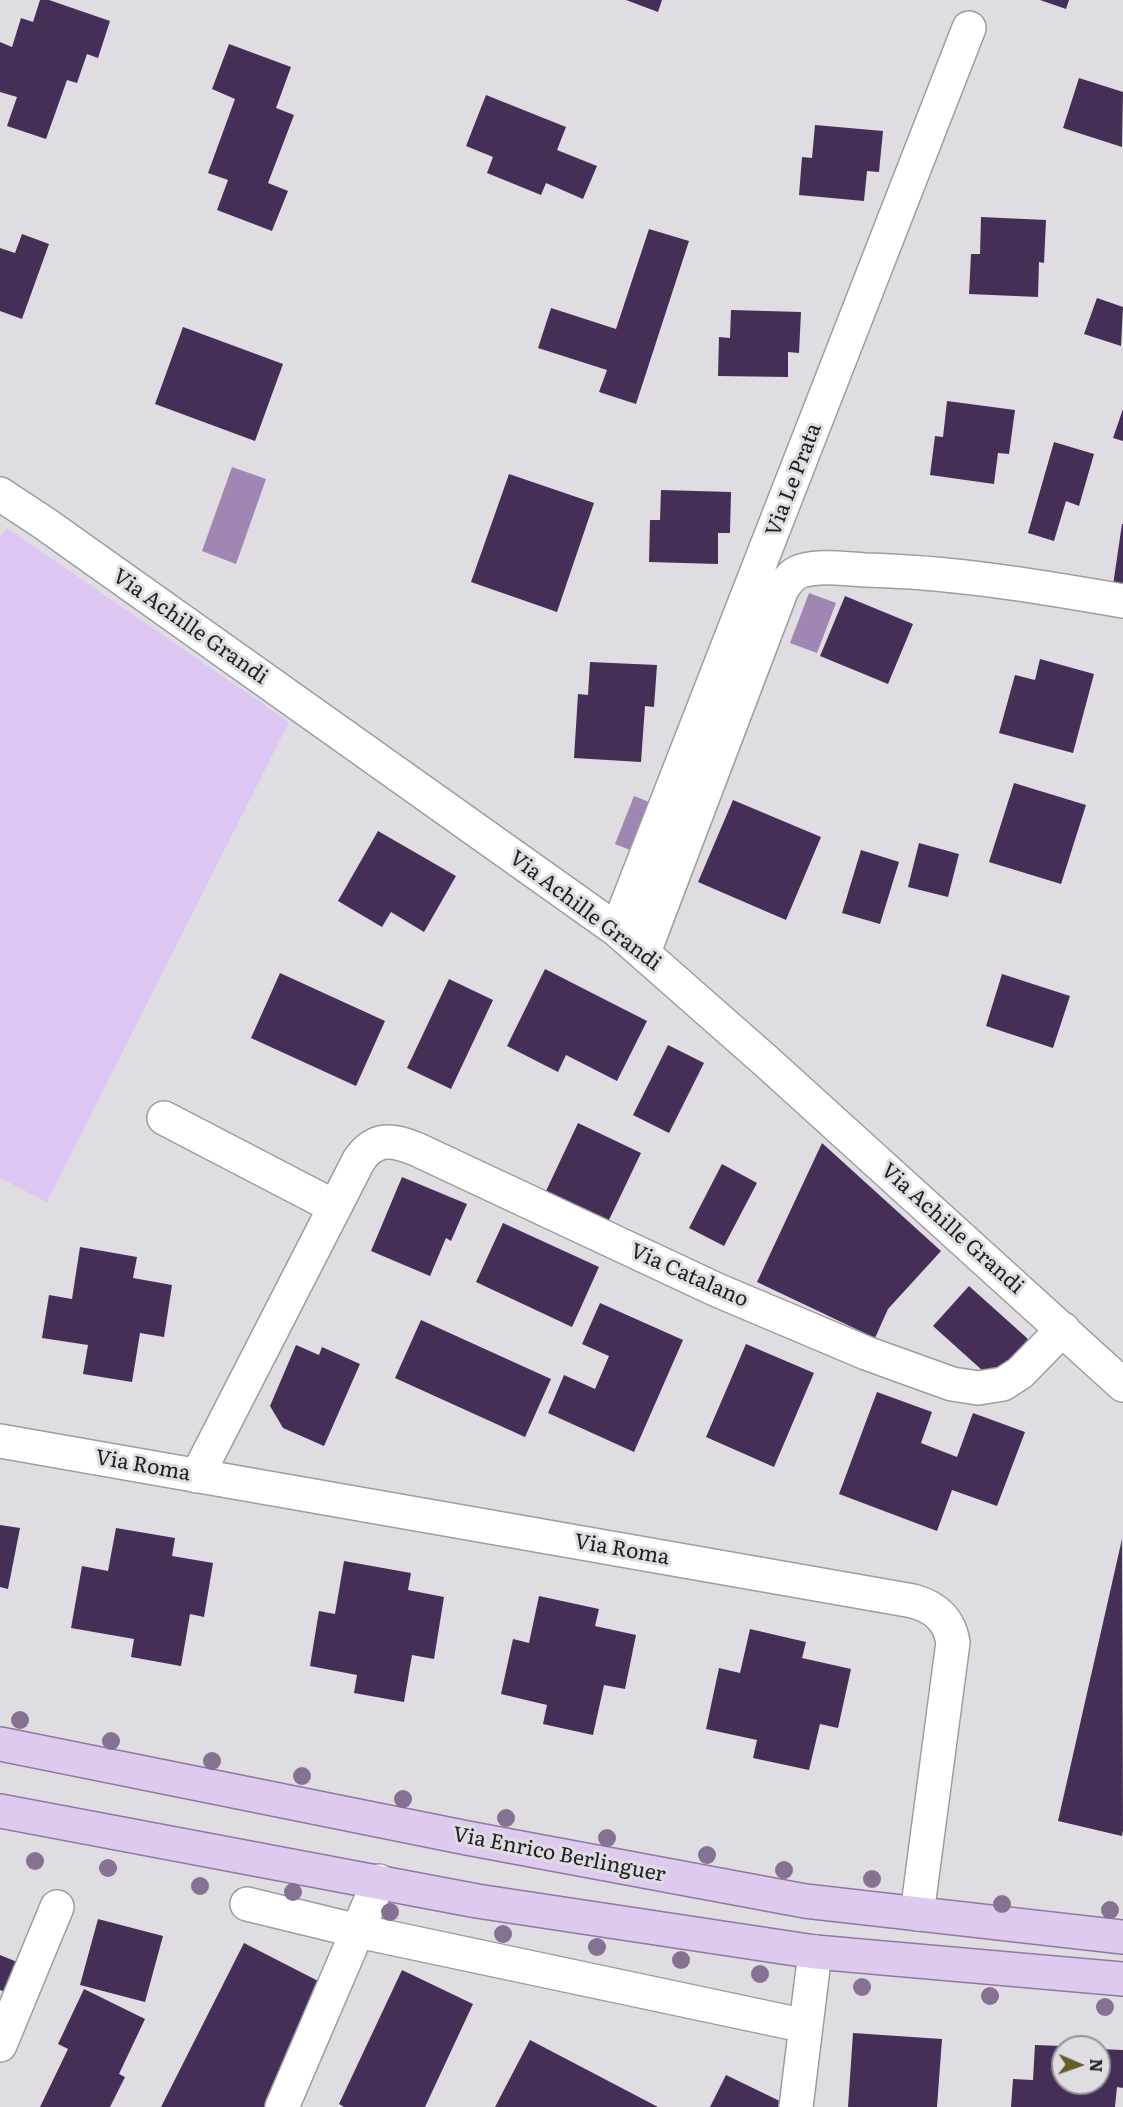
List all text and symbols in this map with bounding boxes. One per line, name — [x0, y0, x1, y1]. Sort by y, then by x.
street label: Via Le Prata — [761, 420, 827, 540]
street label: Via Achille Grandi — [108, 564, 272, 690]
street label: Via Achille Grandi — [504, 846, 666, 976]
street label: Via Achille Grandi — [875, 1158, 1029, 1300]
street label: Via Catalano — [626, 1239, 752, 1313]
street label: Via Roma — [93, 1445, 193, 1487]
street label: Via Roma — [572, 1529, 672, 1571]
street label: Via Enrico Berlinguer — [450, 1822, 668, 1888]
north arrow — [1051, 2035, 1111, 2095]
text: N — [1085, 2058, 1109, 2073]

